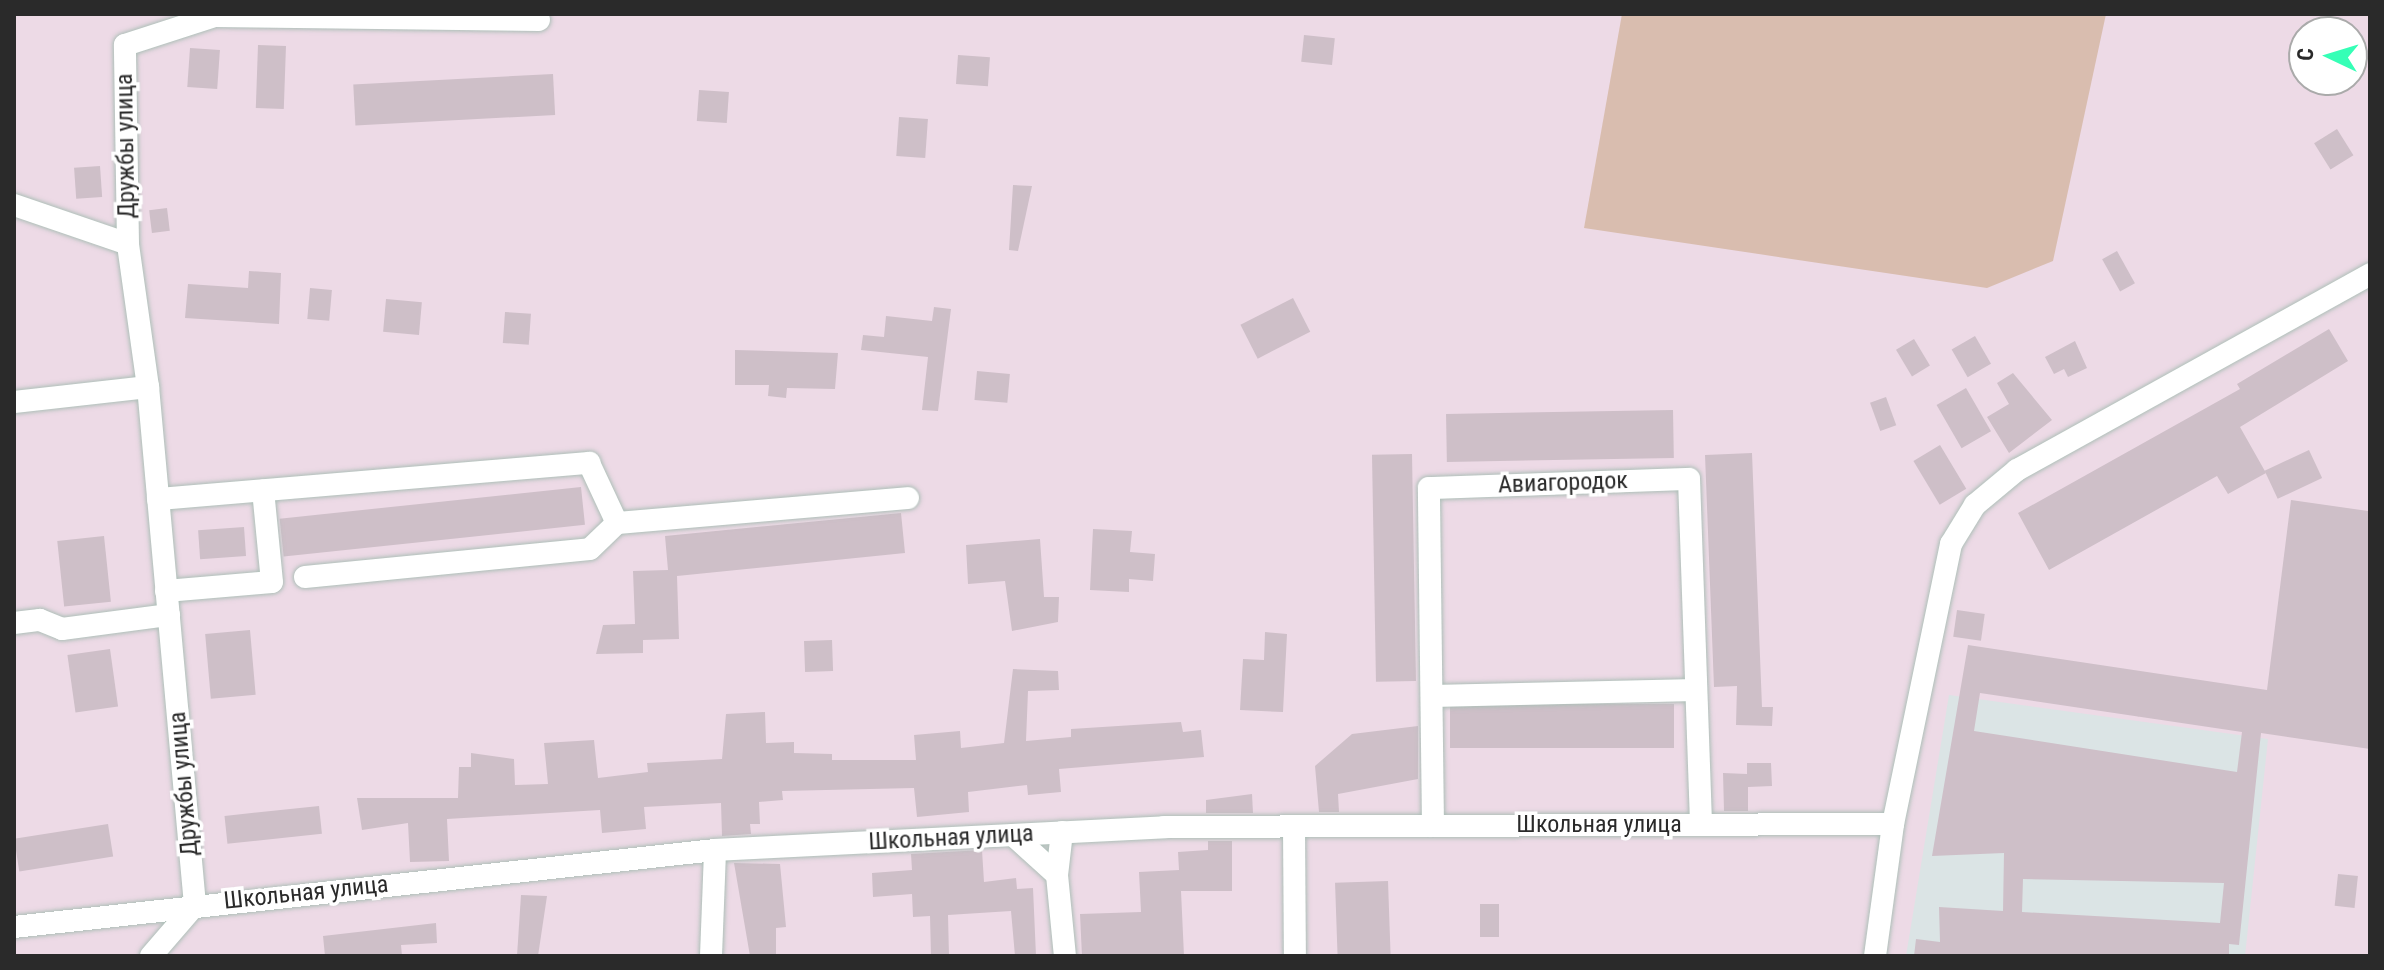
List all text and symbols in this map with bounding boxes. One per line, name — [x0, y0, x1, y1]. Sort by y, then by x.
north arrow — [2288, 16, 2368, 96]
text: С — [2293, 47, 2318, 62]
street label: Дружбы улица — [110, 73, 142, 219]
street label: Авиагородок — [1498, 466, 1628, 500]
street label: Дружбы улица — [163, 711, 205, 857]
street label: Школьная улица — [1516, 811, 1682, 839]
street label: Школьная улица — [868, 819, 1034, 857]
street label: Школьная улица — [222, 870, 390, 916]

